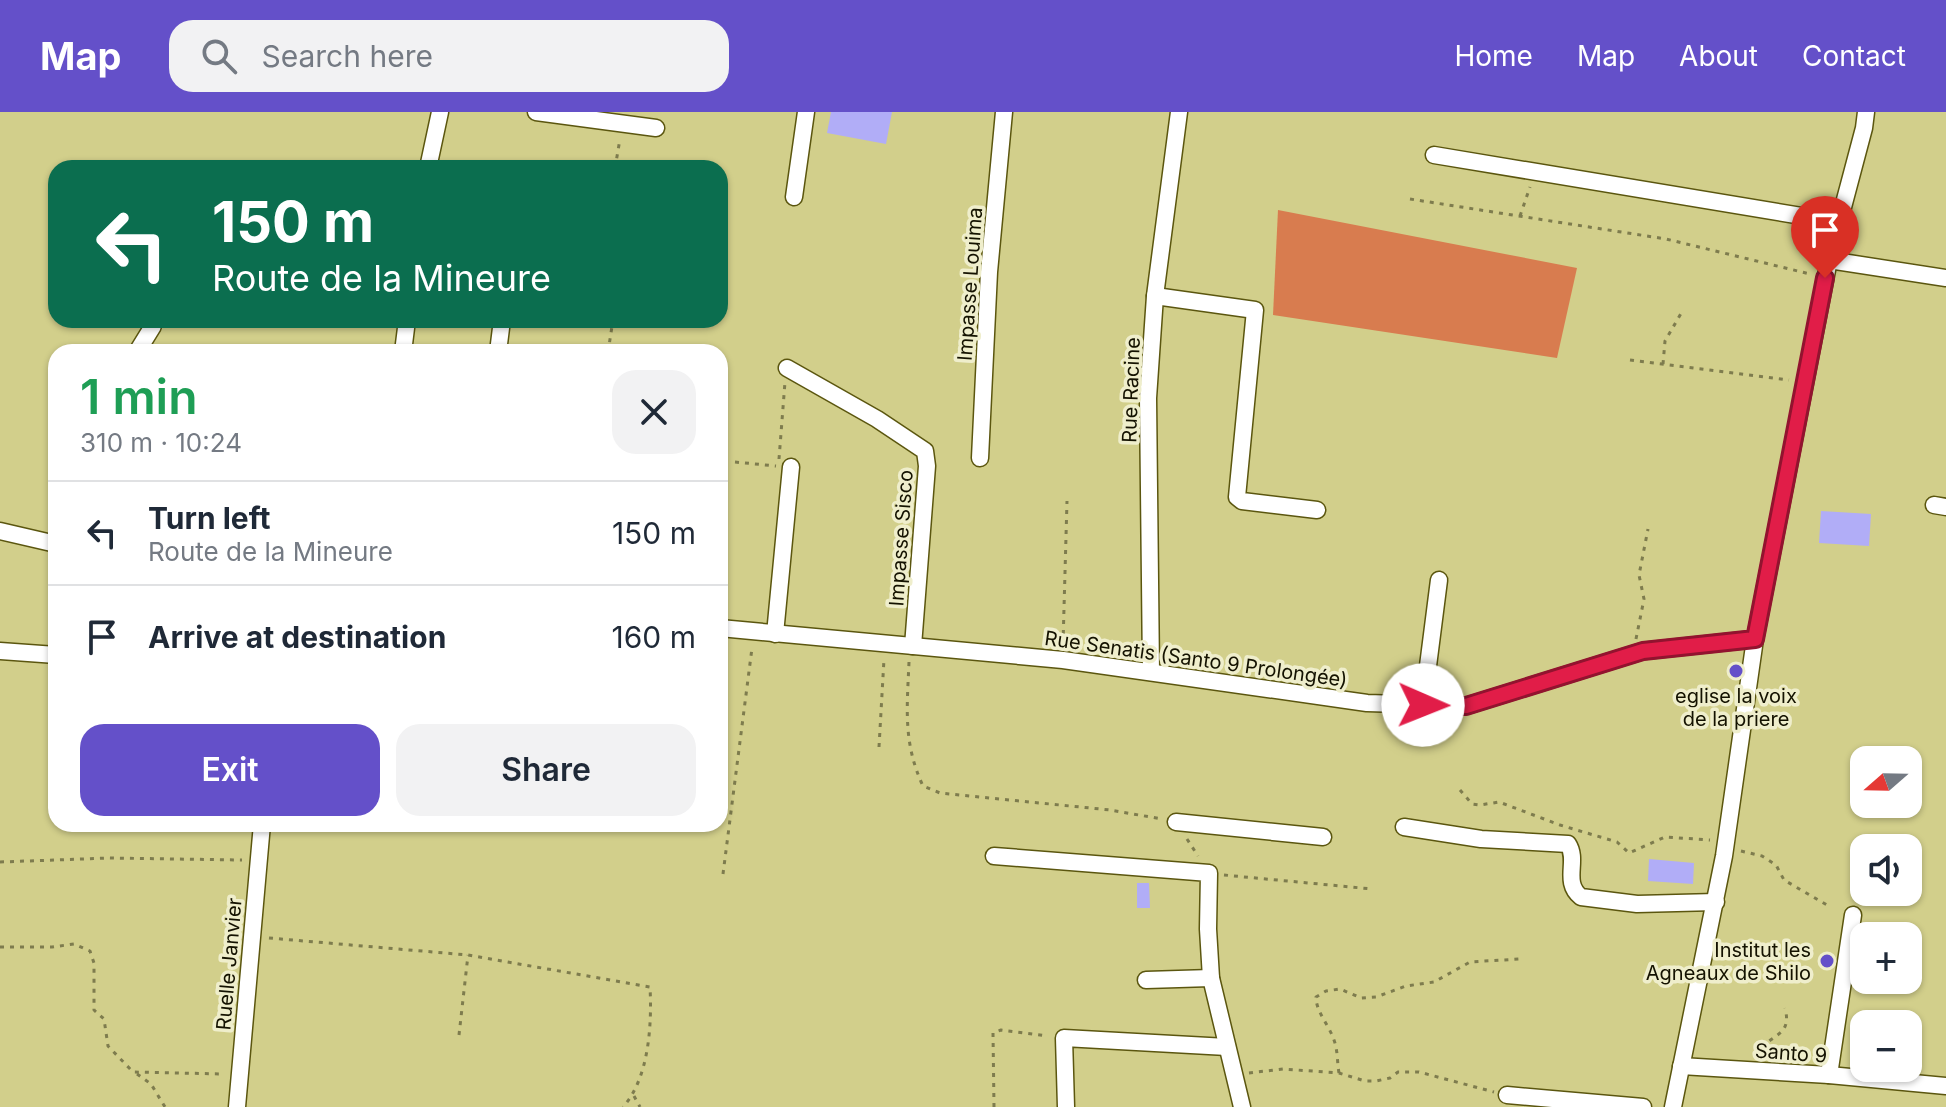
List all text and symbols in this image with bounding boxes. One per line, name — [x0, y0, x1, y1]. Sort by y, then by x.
search box — [169, 20, 729, 92]
text: Map — [40, 33, 121, 79]
icon: search — [197, 34, 241, 78]
text: Search here — [261, 38, 433, 74]
text: Home — [1454, 39, 1533, 73]
text: Map — [1577, 39, 1635, 73]
text: About — [1679, 39, 1758, 73]
text: Contact — [1802, 39, 1906, 73]
text: 150 m — [212, 188, 374, 256]
icon: left — [80, 192, 184, 296]
pin — [1791, 196, 1859, 278]
street label: Impasse Louima — [953, 207, 987, 361]
icon: arrive — [1803, 208, 1847, 252]
text: Route de la Mineure — [212, 256, 551, 300]
street label: Rue Racine — [1117, 337, 1145, 443]
text: 1 min — [80, 367, 198, 426]
button: close — [612, 370, 696, 454]
text: 310 m · 10:24 — [80, 427, 242, 458]
street label: Impasse Sisco — [884, 469, 918, 607]
text: Turn left — [148, 500, 270, 536]
icon: left — [80, 511, 124, 555]
text: 150 m — [612, 515, 696, 551]
text: Route de la Mineure — [148, 536, 393, 567]
icon: arrive — [80, 615, 124, 659]
text: Arrive at destination — [148, 619, 446, 655]
text: 160 m — [612, 619, 696, 655]
street label: Rue Senatis (Santo 9 Prolongée) — [1043, 626, 1349, 692]
marker: eglise la voix de la priere — [1727, 662, 1745, 680]
position arrow — [1381, 663, 1465, 747]
place label: eglise la voix de la priere — [1675, 684, 1797, 731]
button: Exit — [80, 724, 380, 816]
button: Share — [396, 724, 696, 816]
north arrow — [1850, 746, 1922, 818]
map controls — [1850, 746, 1922, 1082]
button: sound — [1850, 834, 1922, 906]
street label: Ruelle Janvier — [211, 896, 247, 1031]
button: + — [1850, 922, 1922, 994]
place label: Institut les Agneaux de Shilo — [1646, 938, 1811, 985]
marker: Institut les Agneaux de Shilo — [1818, 952, 1836, 970]
button: − — [1850, 1010, 1922, 1082]
street label: Santo 9 — [1754, 1039, 1828, 1067]

